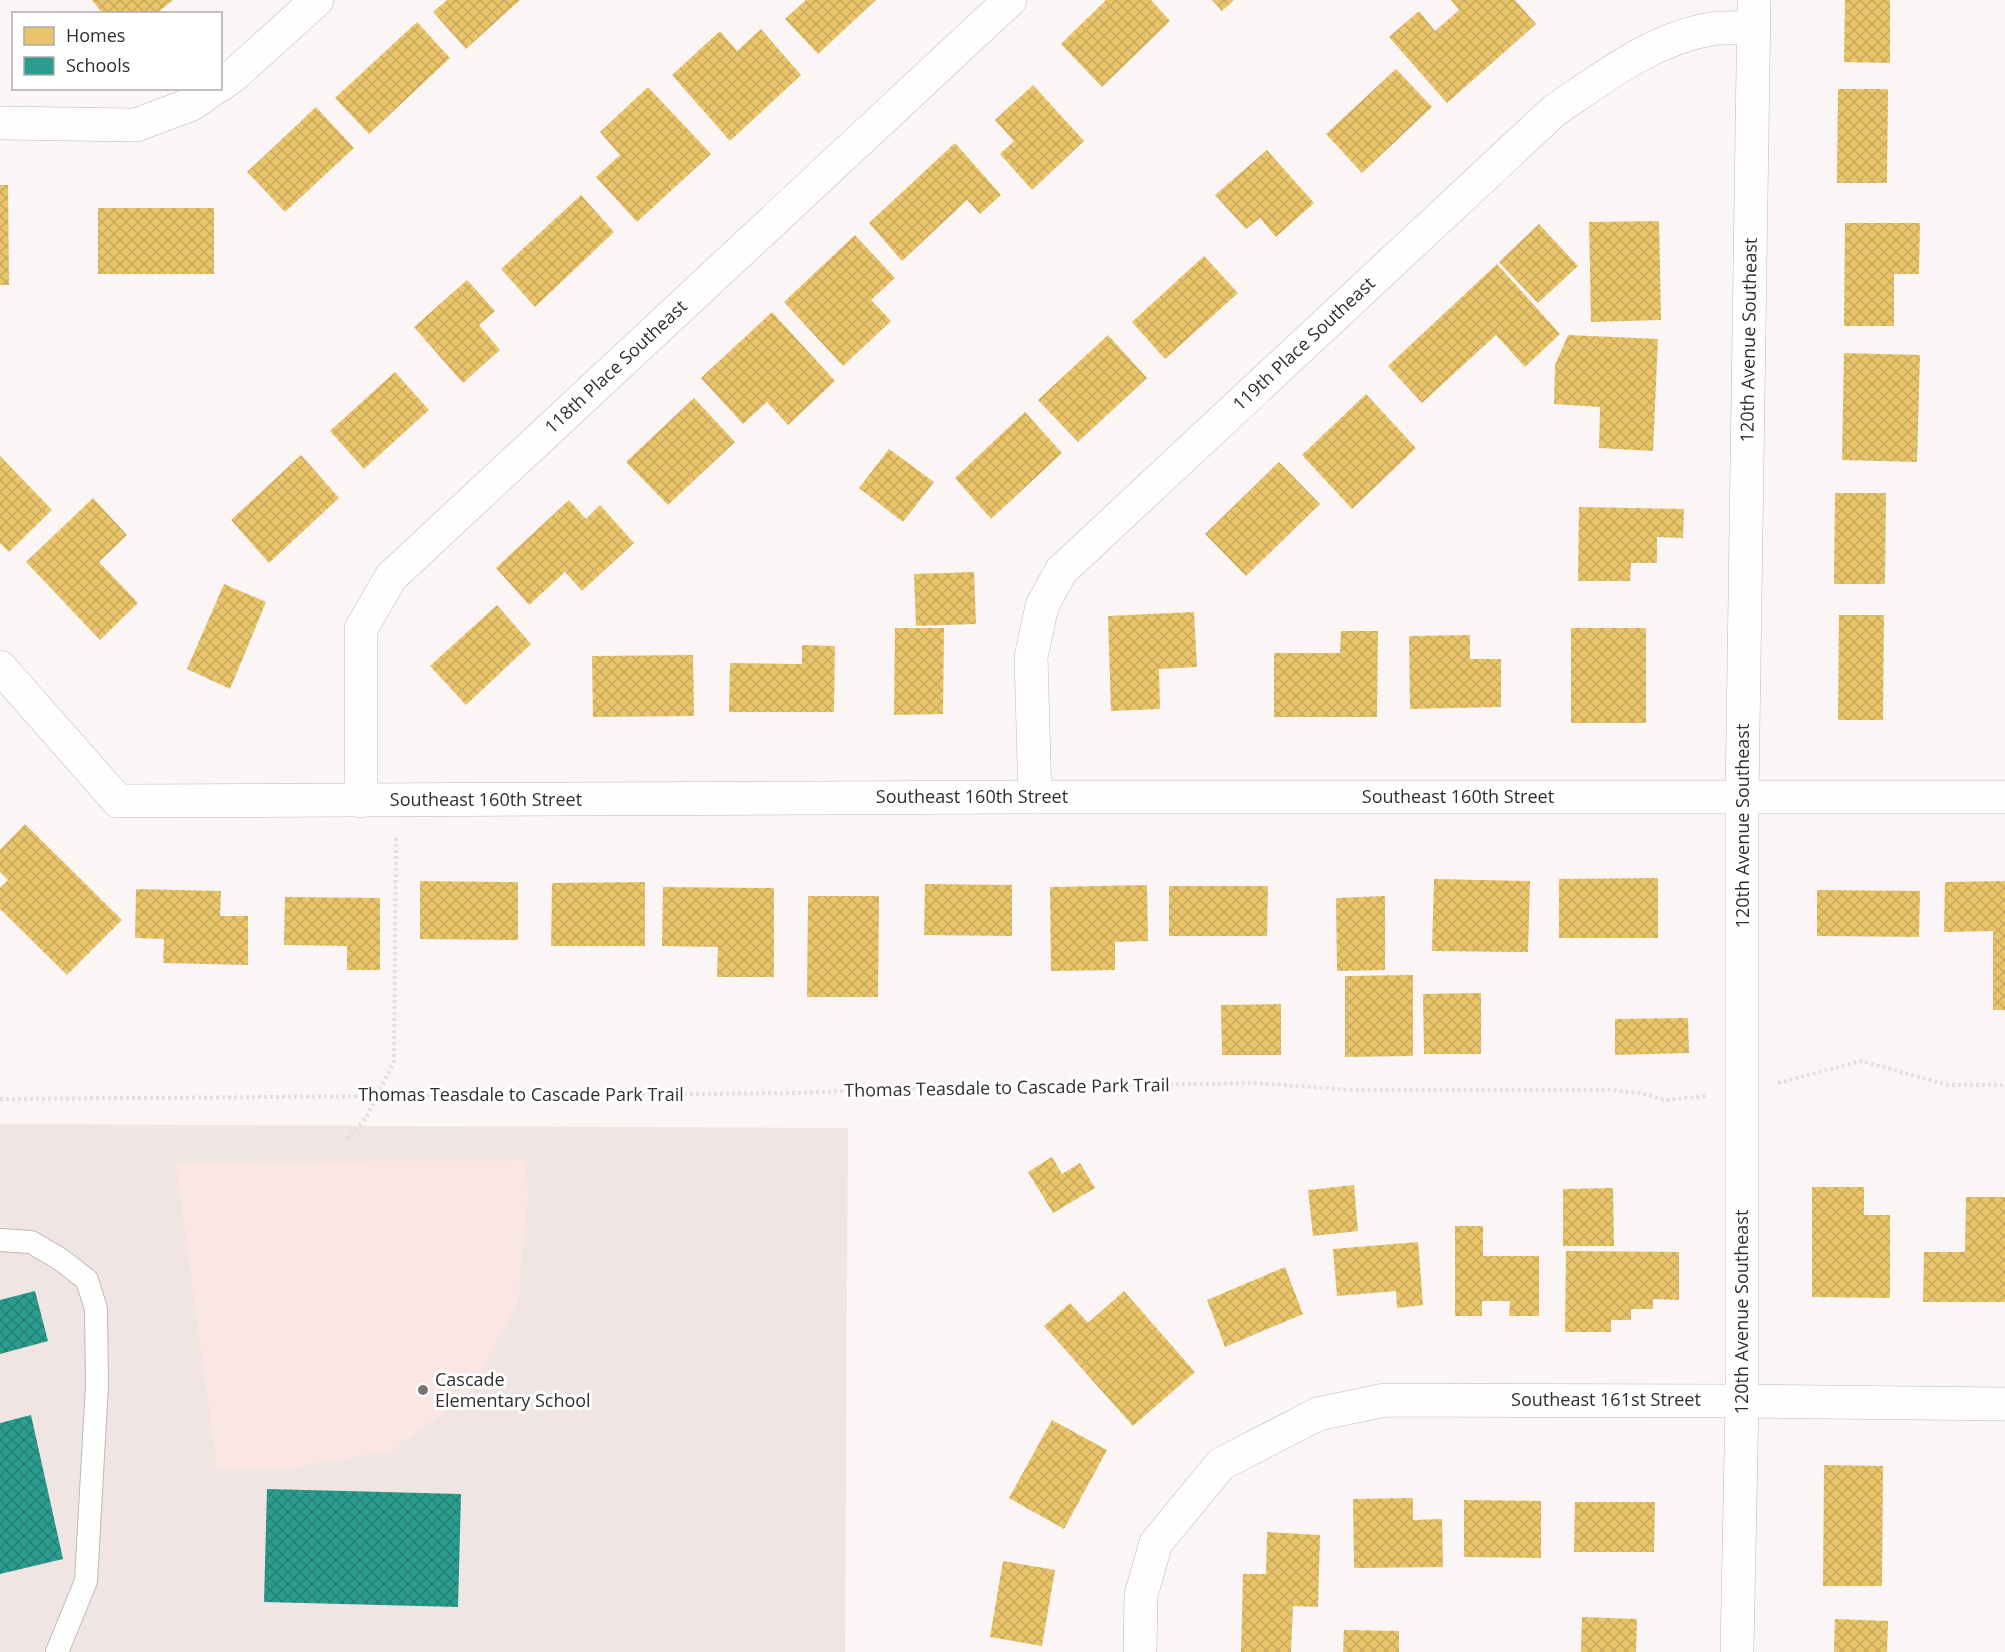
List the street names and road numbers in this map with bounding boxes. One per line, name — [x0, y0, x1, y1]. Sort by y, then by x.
street label: 120th Avenue Southeast — [1734, 237, 1762, 443]
street label: 119th Place Southeast — [1227, 271, 1380, 416]
street label: 118th Place Southeast — [539, 294, 692, 439]
street label: 120th Avenue Southeast — [1730, 724, 1754, 928]
street label: Southeast 160th Street — [876, 784, 1068, 808]
street label: Southeast 160th Street — [1362, 784, 1554, 808]
street label: Southeast 160th Street — [390, 787, 582, 811]
street label: Thomas Teasdale to Cascade Park Trail — [844, 1072, 1170, 1102]
street label: Thomas Teasdale to Cascade Park Trail — [358, 1082, 684, 1106]
street label: 120th Avenue Southeast — [1729, 1210, 1753, 1414]
street label: Southeast 161st Street — [1511, 1387, 1701, 1411]

